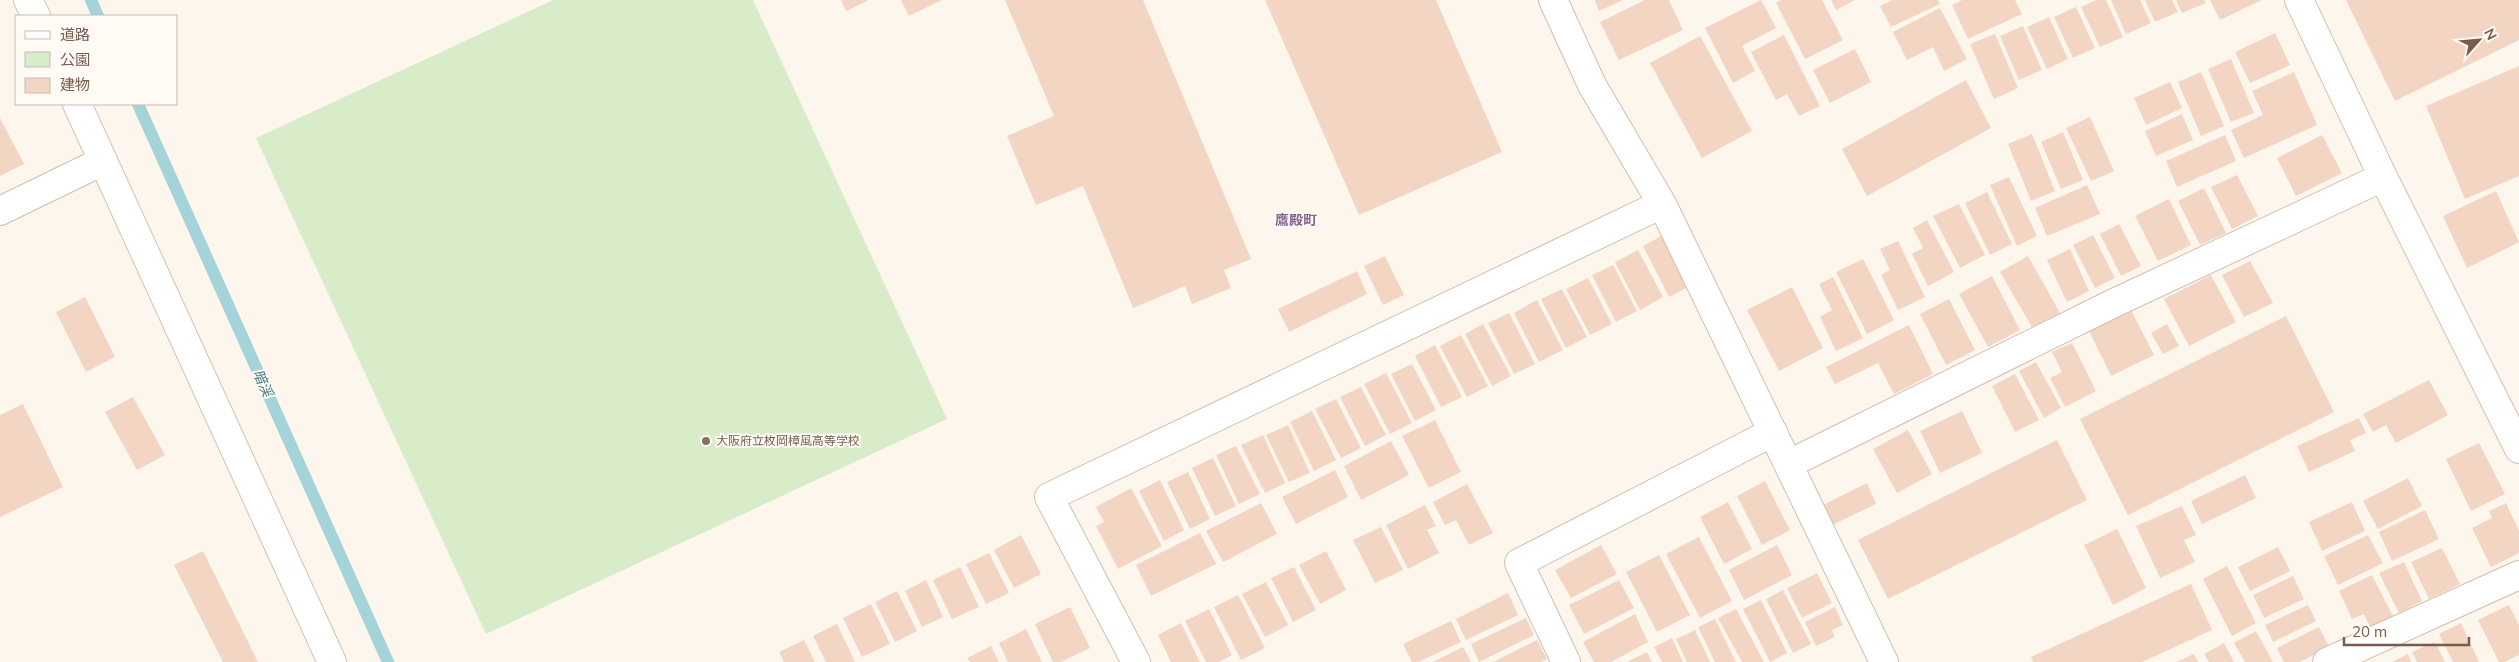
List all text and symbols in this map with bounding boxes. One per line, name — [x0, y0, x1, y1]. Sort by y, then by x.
legend — [15, 15, 178, 105]
north arrow — [2454, 15, 2504, 65]
text: 道路 — [60, 25, 90, 44]
text: N — [2480, 25, 2501, 43]
text: 公園 — [60, 50, 90, 69]
text: 建物 — [60, 75, 90, 94]
district label: 鷹殿町 — [1275, 211, 1317, 229]
water label: 暗渓 — [249, 367, 278, 401]
place label: 大阪府立枚岡樟風高等学校 — [716, 433, 860, 448]
marker: 大阪府立枚岡樟風高等学校 — [700, 435, 712, 447]
scale bar — [2344, 614, 2469, 646]
text: 20 m — [2352, 622, 2387, 641]

